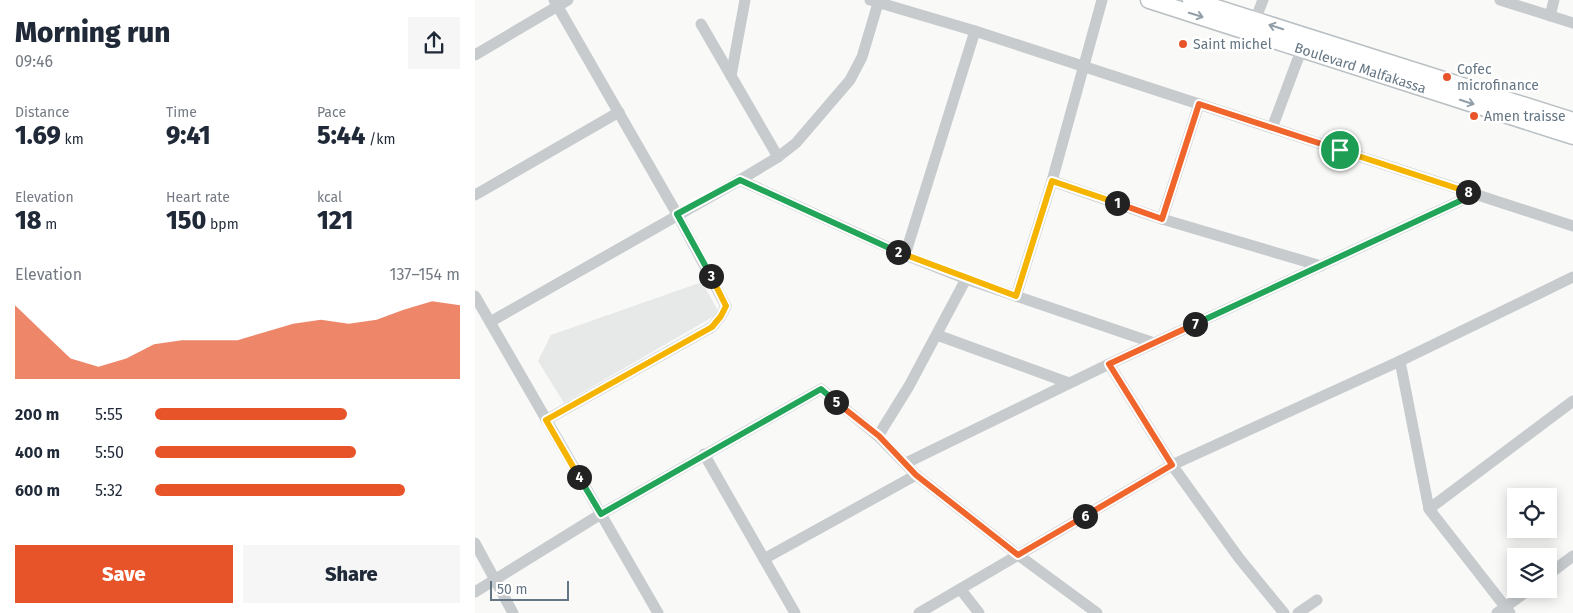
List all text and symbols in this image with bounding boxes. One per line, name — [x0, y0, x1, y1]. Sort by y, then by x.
one-way arrow — [1187, 10, 1203, 20]
text: Morning run — [15, 16, 170, 49]
button: share — [408, 17, 460, 69]
one-way arrow — [1269, 22, 1285, 31]
place label: Saint michel — [1193, 36, 1272, 53]
marker: Saint michel — [1177, 38, 1189, 50]
street label: Boulevard Malfakassa — [1292, 39, 1428, 97]
text: 09:46 — [15, 52, 53, 71]
place label: Cofec microfinance — [1457, 61, 1539, 94]
marker: Cofec microfinance — [1441, 71, 1453, 83]
one-way arrow — [1459, 98, 1474, 107]
text: Distance — [15, 104, 69, 121]
text: Time — [166, 104, 197, 121]
text: Pace — [317, 104, 346, 121]
place label: Amen traisse — [1484, 108, 1566, 125]
marker: Amen traisse — [1468, 110, 1480, 122]
text: 1.69 — [15, 121, 61, 151]
text: 9:41 — [166, 121, 210, 151]
text: 5:44 — [317, 121, 365, 151]
pin — [1319, 129, 1361, 171]
text: km — [61, 131, 84, 148]
text: /km — [365, 131, 395, 148]
icon: arrive — [1326, 136, 1354, 164]
pin: 8 — [1455, 180, 1481, 204]
text: 8 — [1464, 184, 1473, 201]
text: Elevation — [15, 189, 74, 206]
text: Heart rate — [166, 189, 230, 206]
text: kcal — [317, 189, 342, 206]
pin: 1 — [1105, 190, 1129, 216]
text: 1 — [1114, 195, 1121, 212]
text: 18 — [15, 206, 42, 236]
text: 150 — [166, 206, 206, 236]
text: 121 — [317, 206, 353, 236]
text: m — [42, 216, 57, 233]
text: bpm — [206, 216, 239, 233]
pin: 2 — [885, 240, 911, 264]
text: 2 — [895, 244, 902, 261]
pin: 3 — [699, 264, 723, 288]
text: Elevation — [15, 265, 82, 284]
text: 137–154 m — [389, 265, 460, 284]
text: 3 — [708, 268, 715, 285]
pin: 7 — [1183, 312, 1207, 336]
text: 7 — [1192, 316, 1199, 333]
pin: 5 — [823, 390, 849, 414]
text: 5 — [833, 394, 840, 411]
text: 200 m — [15, 405, 59, 424]
text: 5:55 — [95, 405, 123, 424]
text: 400 m — [15, 443, 60, 462]
text: 5:50 — [95, 443, 124, 462]
pin: 4 — [567, 464, 591, 490]
text: 4 — [576, 469, 583, 486]
text: 600 m — [15, 481, 60, 500]
text: 5:32 — [95, 481, 123, 500]
map controls — [1507, 488, 1557, 598]
button: locate — [1507, 488, 1557, 538]
pin: 6 — [1073, 504, 1097, 528]
text: 6 — [1082, 508, 1089, 525]
button: Save — [15, 545, 233, 603]
button: Share — [243, 545, 460, 603]
button: layers — [1507, 548, 1557, 598]
scale bar — [490, 578, 569, 601]
text: 50 m — [497, 581, 528, 598]

